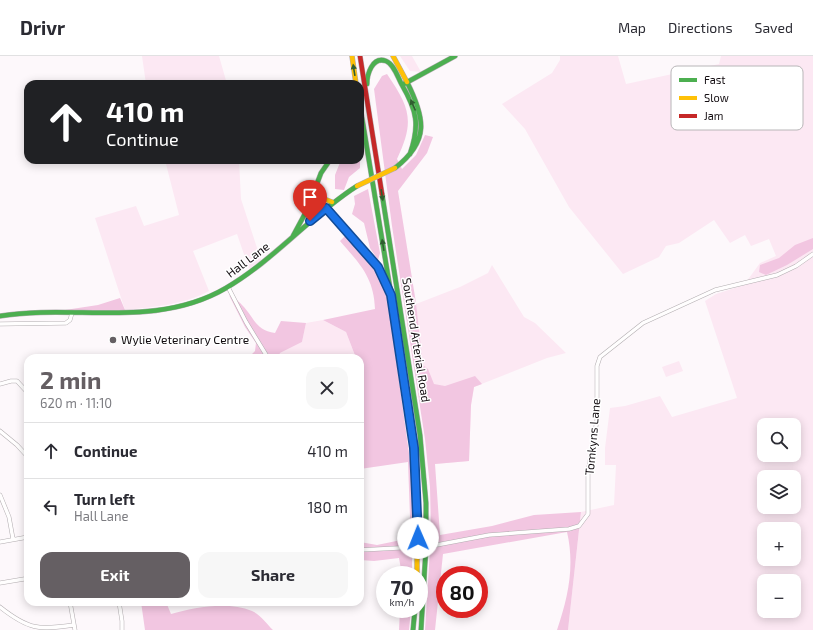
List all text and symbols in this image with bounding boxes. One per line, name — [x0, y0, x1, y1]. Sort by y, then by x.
text: Drivr — [20, 16, 65, 39]
text: Map — [618, 19, 646, 36]
text: Directions — [668, 19, 733, 36]
text: Saved — [755, 19, 793, 36]
one-way arrow — [351, 64, 357, 76]
legend — [671, 66, 803, 130]
text: Fast — [704, 73, 726, 86]
text: Slow — [704, 91, 729, 104]
text: 410 m — [106, 94, 184, 128]
icon: ahead — [40, 96, 92, 148]
one-way arrow — [409, 99, 416, 111]
text: Jam — [704, 109, 723, 122]
text: Continue — [106, 128, 179, 150]
pin — [293, 180, 327, 221]
icon: arrive — [299, 186, 321, 208]
one-way arrow — [379, 189, 385, 201]
street label: Hall Lane — [223, 238, 272, 280]
one-way arrow — [380, 239, 386, 251]
street label: Southend Arterial Road — [400, 277, 434, 403]
place label: Wylie Veterinary Centre — [121, 332, 249, 346]
marker: Wylie Veterinary Centre — [108, 335, 118, 345]
text: 2 min — [40, 365, 101, 394]
button: close — [306, 367, 348, 409]
text: 620 m · 11:10 — [40, 395, 112, 411]
street label: Tomkyns Lane — [582, 398, 602, 476]
map controls — [757, 418, 801, 618]
button: search — [757, 418, 801, 462]
icon: ahead — [40, 440, 62, 462]
text: Continue — [74, 442, 137, 460]
text: 410 m — [307, 442, 348, 460]
button: layers — [757, 470, 801, 514]
text: Turn left — [74, 490, 135, 508]
icon: left — [40, 496, 62, 518]
text: 180 m — [307, 498, 348, 516]
text: Hall Lane — [74, 508, 128, 524]
position arrow — [397, 517, 439, 559]
button: + — [757, 522, 801, 566]
button: Exit — [40, 552, 190, 598]
button: Share — [198, 552, 348, 598]
speed limit sign: 80 — [436, 566, 488, 618]
button: − — [757, 574, 801, 618]
text: 70 — [390, 575, 414, 599]
text: km/h — [390, 596, 414, 608]

